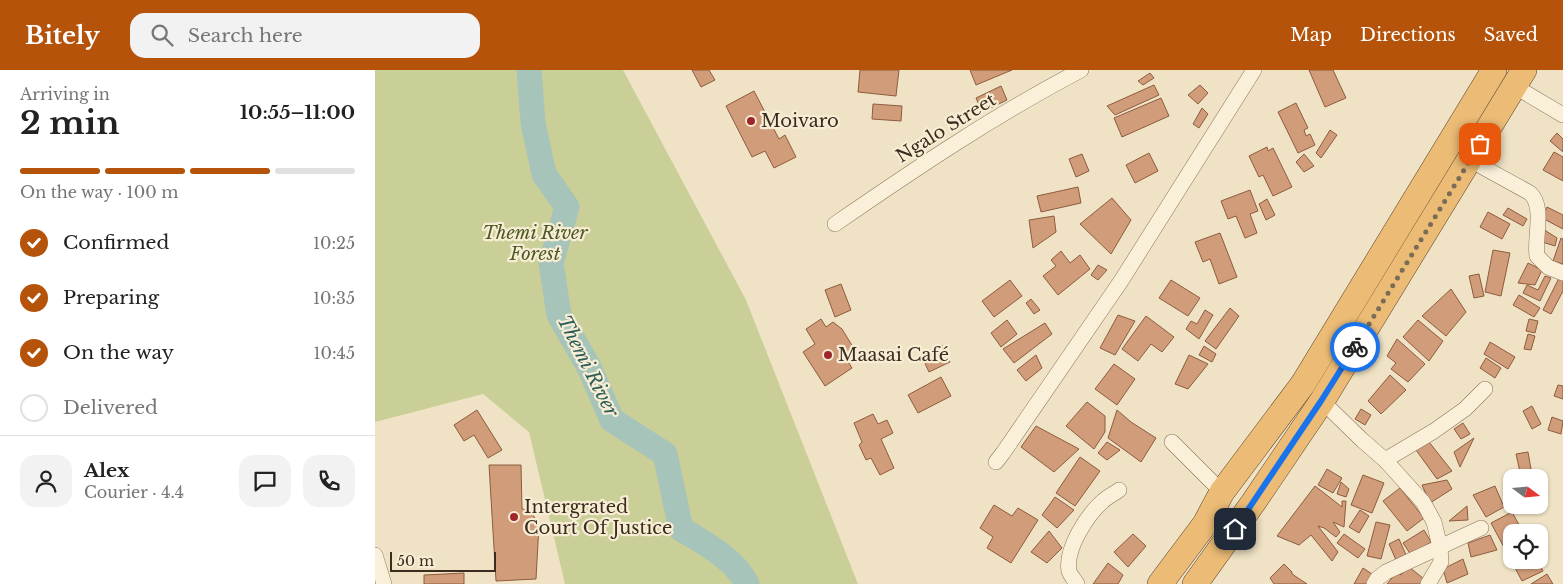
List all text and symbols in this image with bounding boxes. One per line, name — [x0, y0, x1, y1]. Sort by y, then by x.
search box — [130, 13, 480, 58]
text: Bitely — [25, 21, 100, 50]
icon: search — [148, 21, 176, 49]
text: Search here — [188, 24, 303, 47]
text: Map — [1290, 24, 1332, 46]
text: Directions — [1360, 24, 1456, 46]
text: Saved — [1484, 24, 1538, 46]
text: Arriving in — [20, 84, 110, 104]
street label: Ngalo Street — [892, 89, 1000, 167]
text: 10:55–11:00 — [240, 101, 355, 124]
text: 2 min — [20, 103, 120, 143]
place label: Moivaro — [761, 110, 839, 132]
marker: Moivaro — [745, 115, 757, 127]
pin — [1459, 123, 1501, 165]
icon: bag — [1466, 130, 1494, 158]
text: On the way · 100 m — [20, 182, 178, 202]
park label: Themi River Forest — [482, 222, 588, 265]
icon: check — [20, 229, 48, 257]
text: Confirmed — [63, 231, 169, 254]
text: 10:25 — [313, 233, 355, 253]
icon: check — [20, 284, 48, 312]
text: Preparing — [63, 286, 159, 309]
text: 10:35 — [313, 288, 355, 308]
water label: Themi River — [553, 311, 624, 422]
courier — [1330, 322, 1380, 372]
icon: bike — [1341, 333, 1369, 361]
icon: check — [20, 339, 48, 367]
text: On the way — [63, 341, 174, 364]
text: 10:45 — [313, 343, 355, 363]
place label: Maasai Café — [838, 344, 949, 366]
marker: Maasai Café — [822, 349, 834, 361]
text: Delivered — [63, 396, 158, 419]
button: person — [20, 455, 72, 507]
button: chat — [239, 455, 291, 507]
button: phone — [303, 455, 355, 507]
text: Alex — [84, 459, 129, 482]
north arrow — [1503, 469, 1547, 514]
map controls — [1503, 469, 1548, 569]
text: Courier · 4.4 — [84, 482, 184, 502]
place label: Intergrated Court Of Justice — [524, 496, 672, 539]
pin — [1214, 508, 1256, 550]
marker: Intergrated Court Of Justice — [508, 511, 520, 523]
icon: home — [1221, 515, 1249, 543]
button: locate — [1503, 524, 1548, 569]
scale bar — [390, 549, 496, 572]
text: 50 m — [397, 552, 434, 570]

